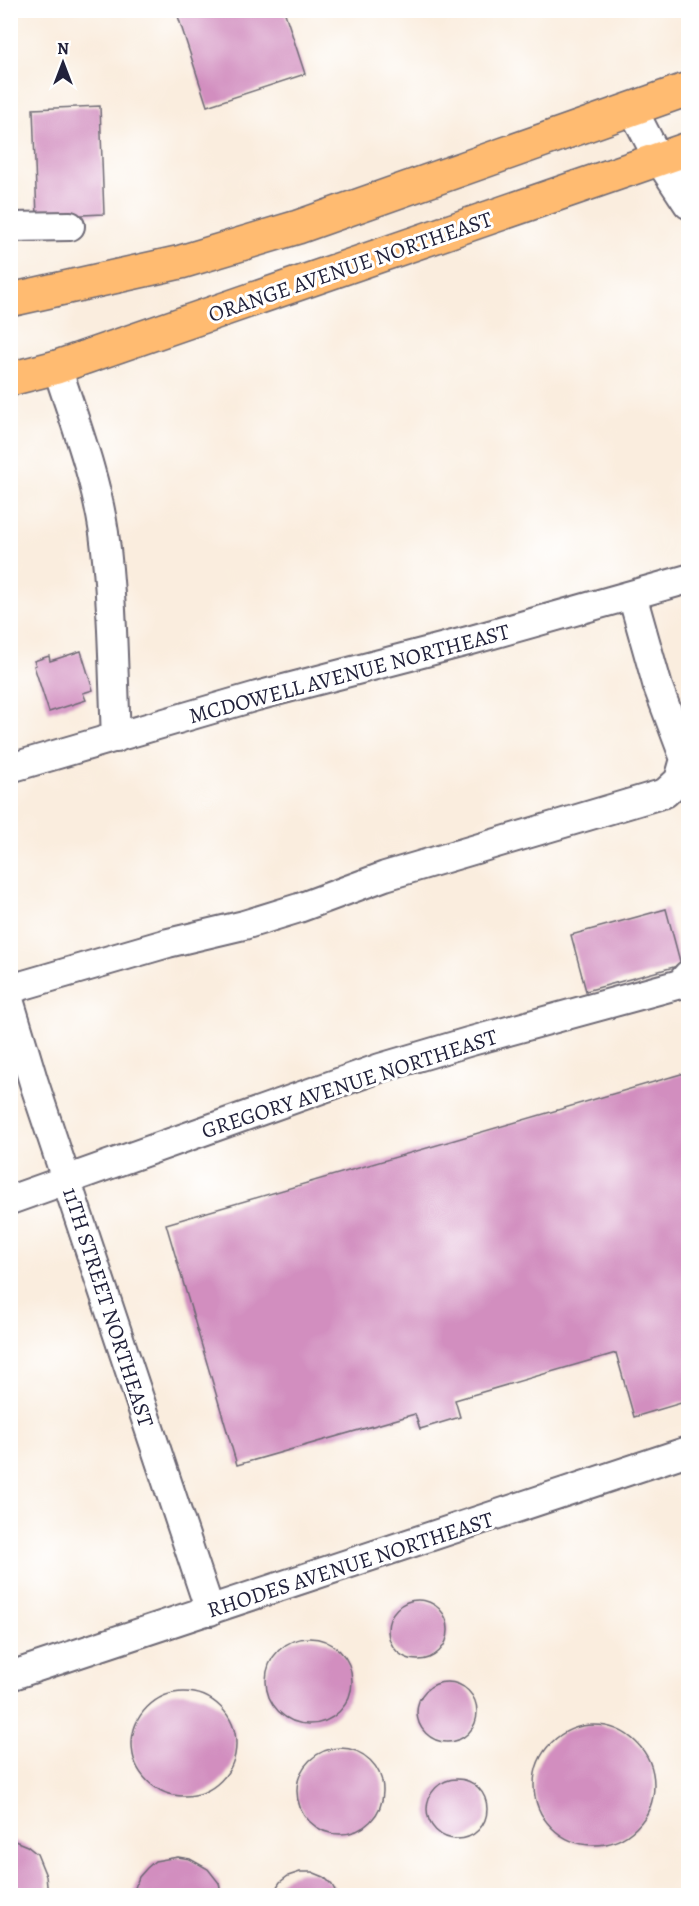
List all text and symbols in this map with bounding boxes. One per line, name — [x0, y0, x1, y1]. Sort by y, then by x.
north arrow — [33, 33, 93, 93]
text: N — [57, 38, 69, 60]
street label: ORANGE AVENUE NORTHEAST — [204, 204, 496, 330]
street label: MCDOWELL AVENUE NORTHEAST — [185, 617, 513, 731]
street label: GREGORY AVENUE NORTHEAST — [198, 1022, 501, 1146]
street label: 11TH STREET NORTHEAST — [55, 1184, 161, 1431]
street label: RHODES AVENUE NORTHEAST — [204, 1505, 497, 1625]

